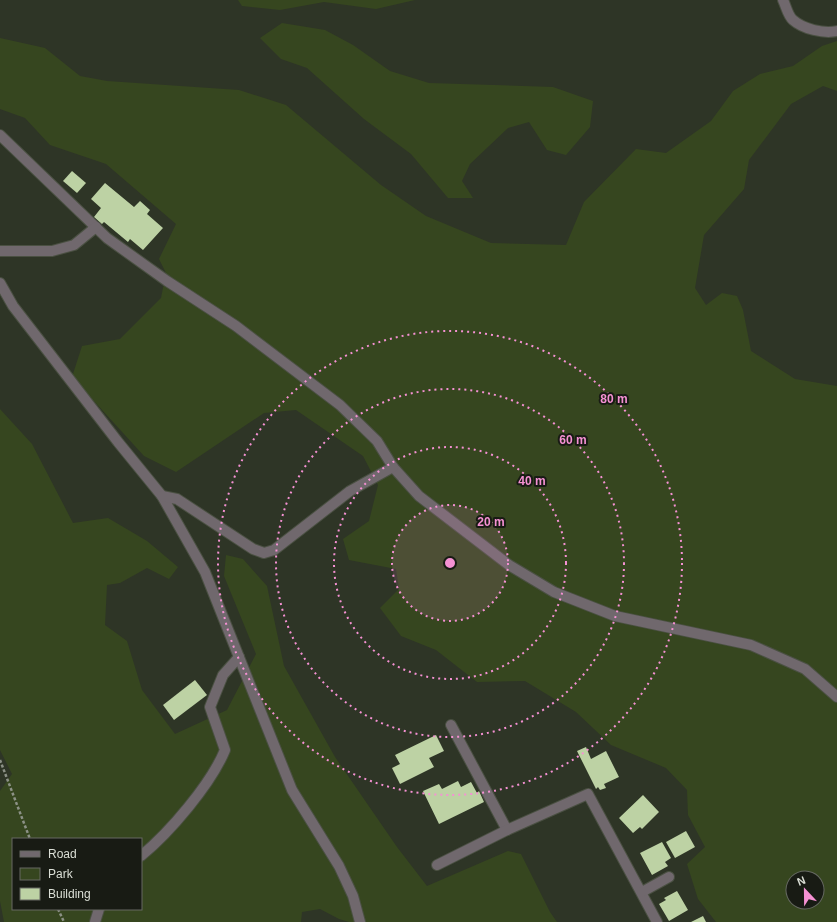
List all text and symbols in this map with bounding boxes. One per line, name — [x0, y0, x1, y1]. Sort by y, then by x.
text: 80 m — [600, 392, 628, 406]
text: 60 m — [559, 433, 587, 447]
text: 40 m — [518, 474, 546, 488]
text: 20 m — [477, 515, 505, 529]
centre of rings — [443, 556, 457, 570]
legend — [12, 838, 142, 910]
text: Road — [48, 847, 77, 861]
text: Park — [48, 867, 74, 881]
north arrow — [785, 870, 825, 910]
text: N — [795, 874, 807, 888]
text: Building — [48, 887, 91, 901]

